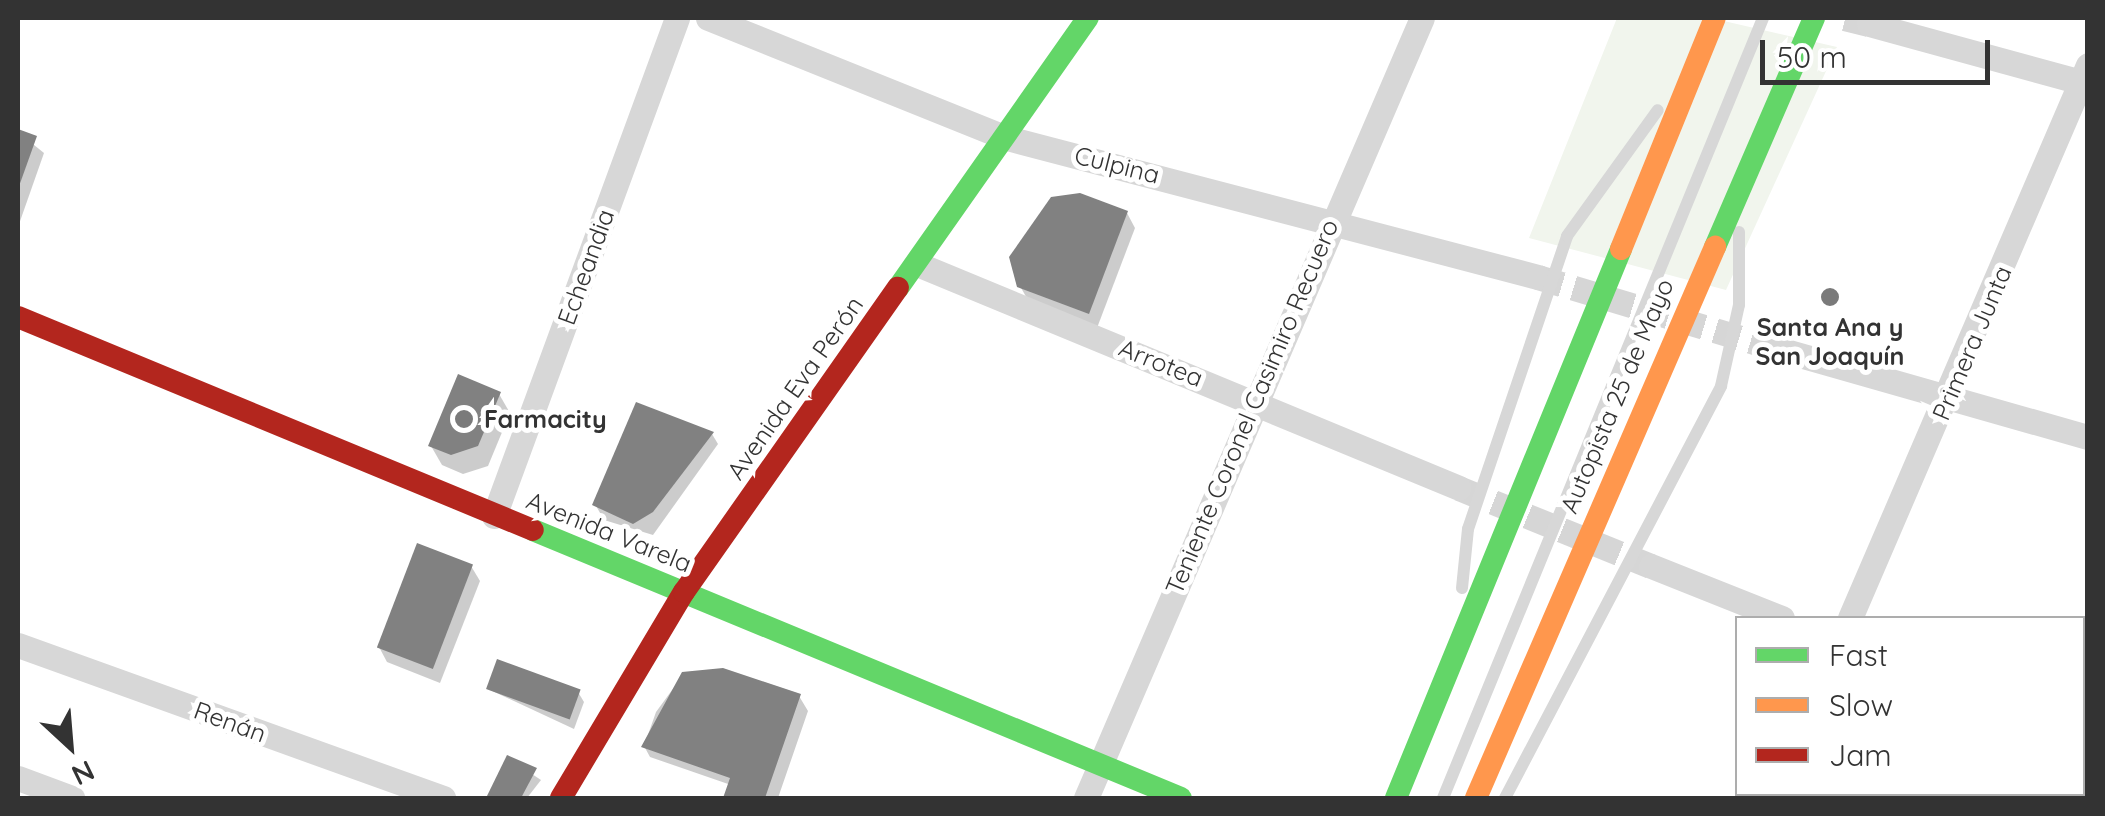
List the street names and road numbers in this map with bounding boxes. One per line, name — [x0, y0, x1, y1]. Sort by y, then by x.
street label: Culpina — [1071, 140, 1163, 190]
street label: Echeandia — [551, 205, 621, 329]
street label: Teniente Coronel Casimiro Recuero — [1159, 215, 1345, 599]
street label: Primera Junta — [1926, 261, 2018, 425]
street label: Autopista 25 de Mayo — [1554, 274, 1680, 518]
street label: Avenida Eva Perón — [721, 291, 869, 485]
street label: Arrotea — [1115, 333, 1207, 393]
street label: Avenida Varela — [522, 485, 696, 579]
street label: Renán — [190, 695, 270, 749]

